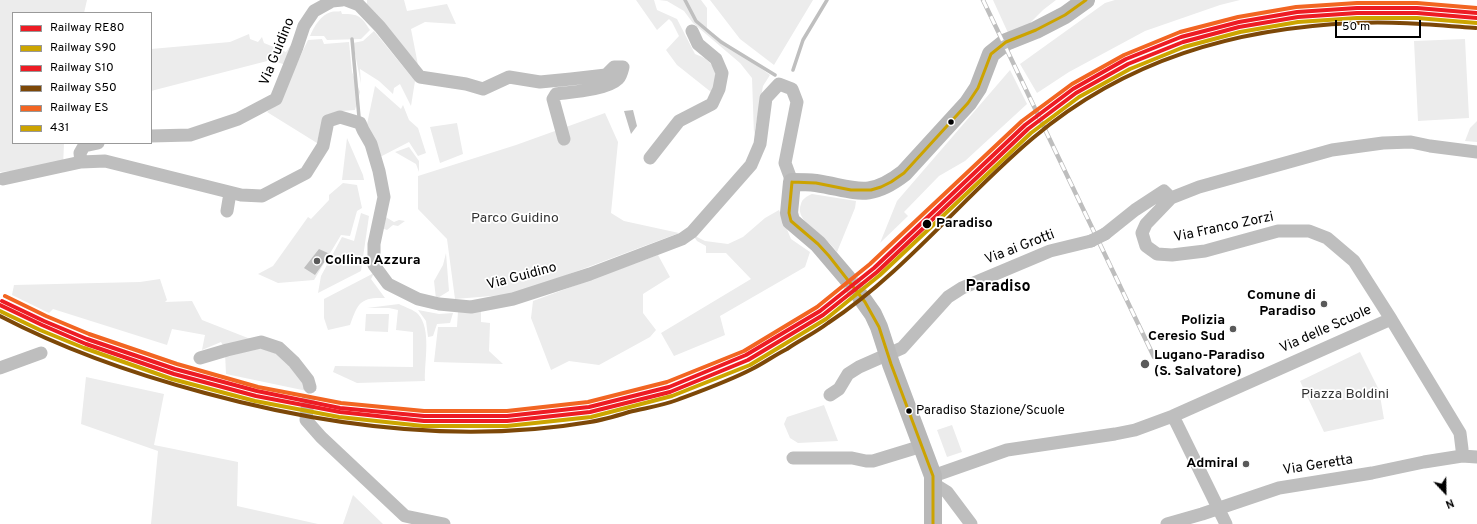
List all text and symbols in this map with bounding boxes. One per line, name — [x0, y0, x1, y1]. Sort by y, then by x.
legend — [12, 12, 152, 144]
scale bar — [1337, 12, 1423, 38]
street label: Via Guidino — [257, 16, 299, 88]
text: 50 m — [1342, 19, 1370, 35]
text: Railway RE80 — [50, 20, 124, 36]
text: Railway S90 — [50, 40, 116, 56]
text: Railway S10 — [50, 60, 114, 76]
text: Railway S50 — [50, 80, 117, 96]
text: Railway ES — [50, 100, 109, 116]
unlabelled marker — [946, 117, 956, 127]
text: 431 — [50, 120, 69, 136]
street label: Via Franco Zorzi — [1173, 209, 1275, 247]
park label: Parco Guidino — [471, 211, 559, 227]
place label: Paradiso — [936, 216, 993, 232]
marker: Paradiso — [921, 218, 933, 230]
street label: Via ai Grotti — [983, 227, 1057, 269]
place label: Collina Azzura — [325, 253, 421, 269]
marker: Collina Azzura — [312, 256, 322, 266]
street label: Via Guidino — [485, 260, 559, 294]
district label: Paradiso — [966, 278, 1030, 298]
place label: Comune di Paradiso — [1247, 288, 1316, 320]
marker: Comune di Paradiso — [1319, 299, 1329, 309]
street label: Via delle Scuole — [1277, 302, 1375, 358]
place label: Polizia Ceresio Sud — [1148, 313, 1225, 346]
marker: Polizia Ceresio Sud — [1228, 324, 1238, 334]
place label: Lugano-Paradiso (S. Salvatore) — [1154, 348, 1265, 380]
marker: Lugano-Paradiso (S. Salvatore) — [1139, 358, 1151, 370]
park label: Piazza Boldini — [1301, 387, 1389, 403]
place label: Paradiso Stazione/Scuole — [916, 403, 1065, 419]
marker: Paradiso Stazione/Scuole — [904, 406, 914, 416]
street label: Via Geretta — [1282, 452, 1354, 480]
place label: Admiral — [1186, 456, 1238, 472]
marker: Admiral — [1241, 459, 1251, 469]
north arrow — [1425, 472, 1465, 512]
text: N — [1443, 495, 1456, 511]

